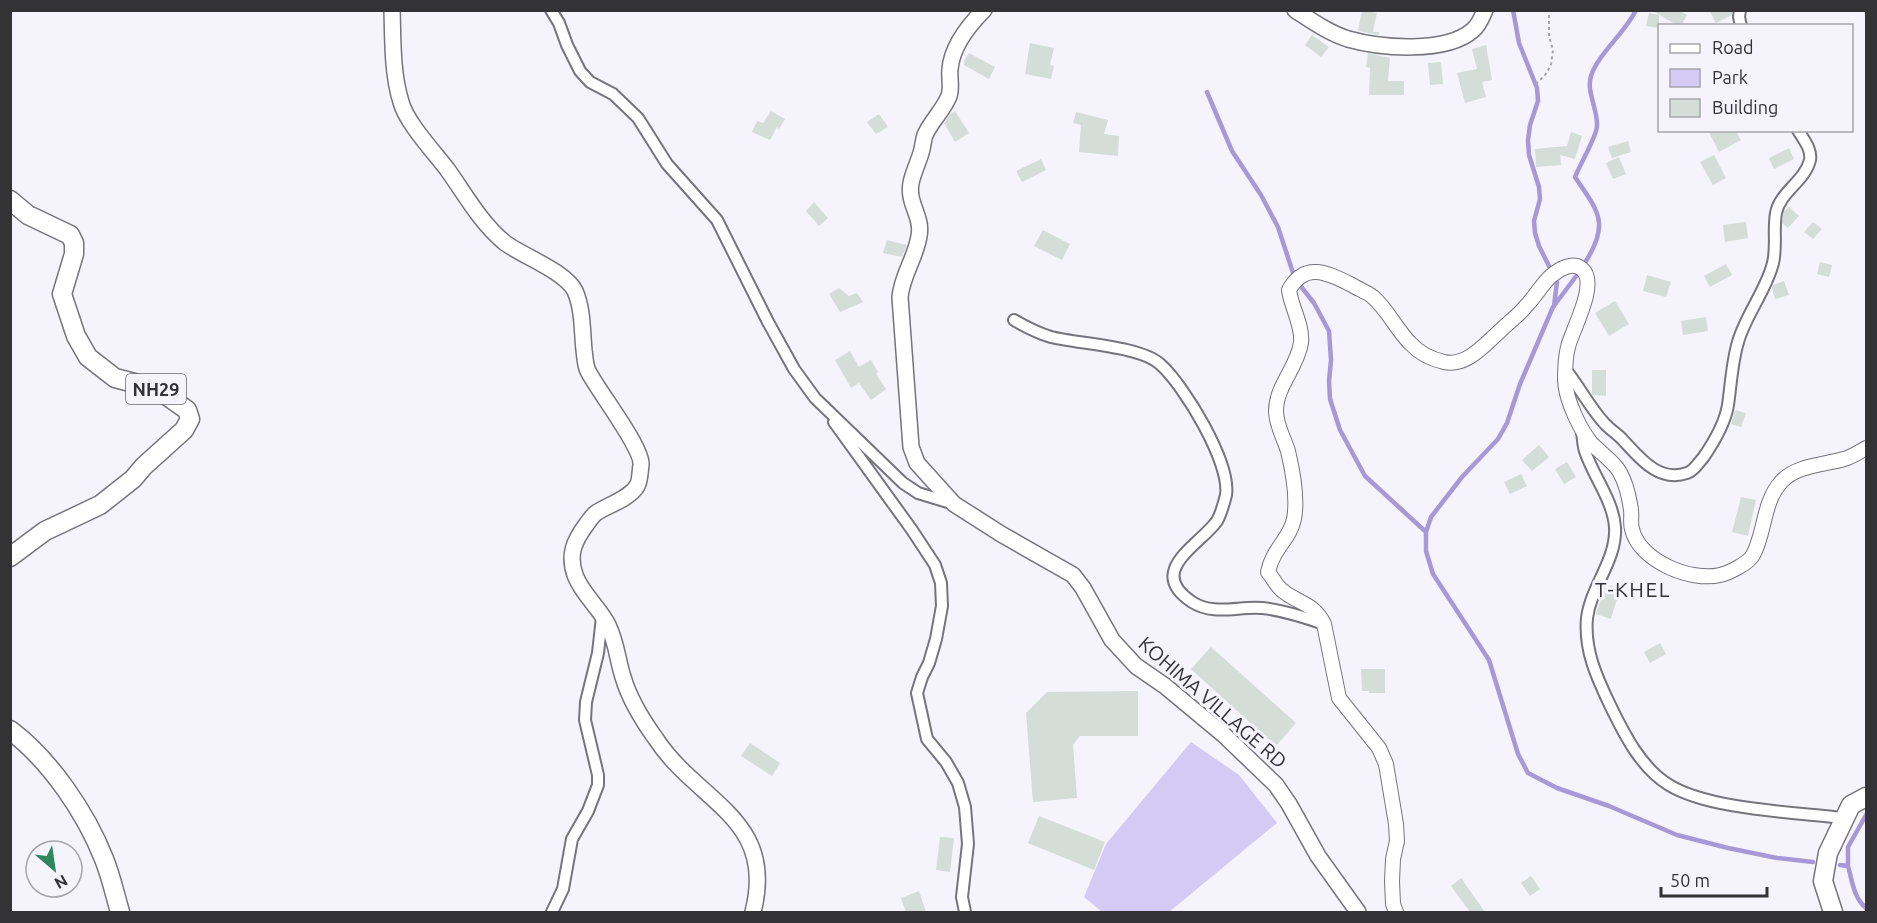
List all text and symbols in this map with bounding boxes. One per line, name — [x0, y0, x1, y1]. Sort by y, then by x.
legend — [1658, 24, 1853, 132]
text: Road — [1712, 37, 1754, 57]
text: Park — [1712, 67, 1748, 87]
text: Building — [1712, 97, 1778, 117]
road number: NH29 — [126, 374, 186, 404]
district label: T-KHEL — [1595, 577, 1671, 601]
street label: KOHIMA VILLAGE RD — [1134, 632, 1292, 772]
north arrow — [24, 839, 84, 899]
scale bar — [1661, 860, 1768, 898]
text: 50 m — [1670, 870, 1710, 890]
text: N — [52, 871, 71, 893]

